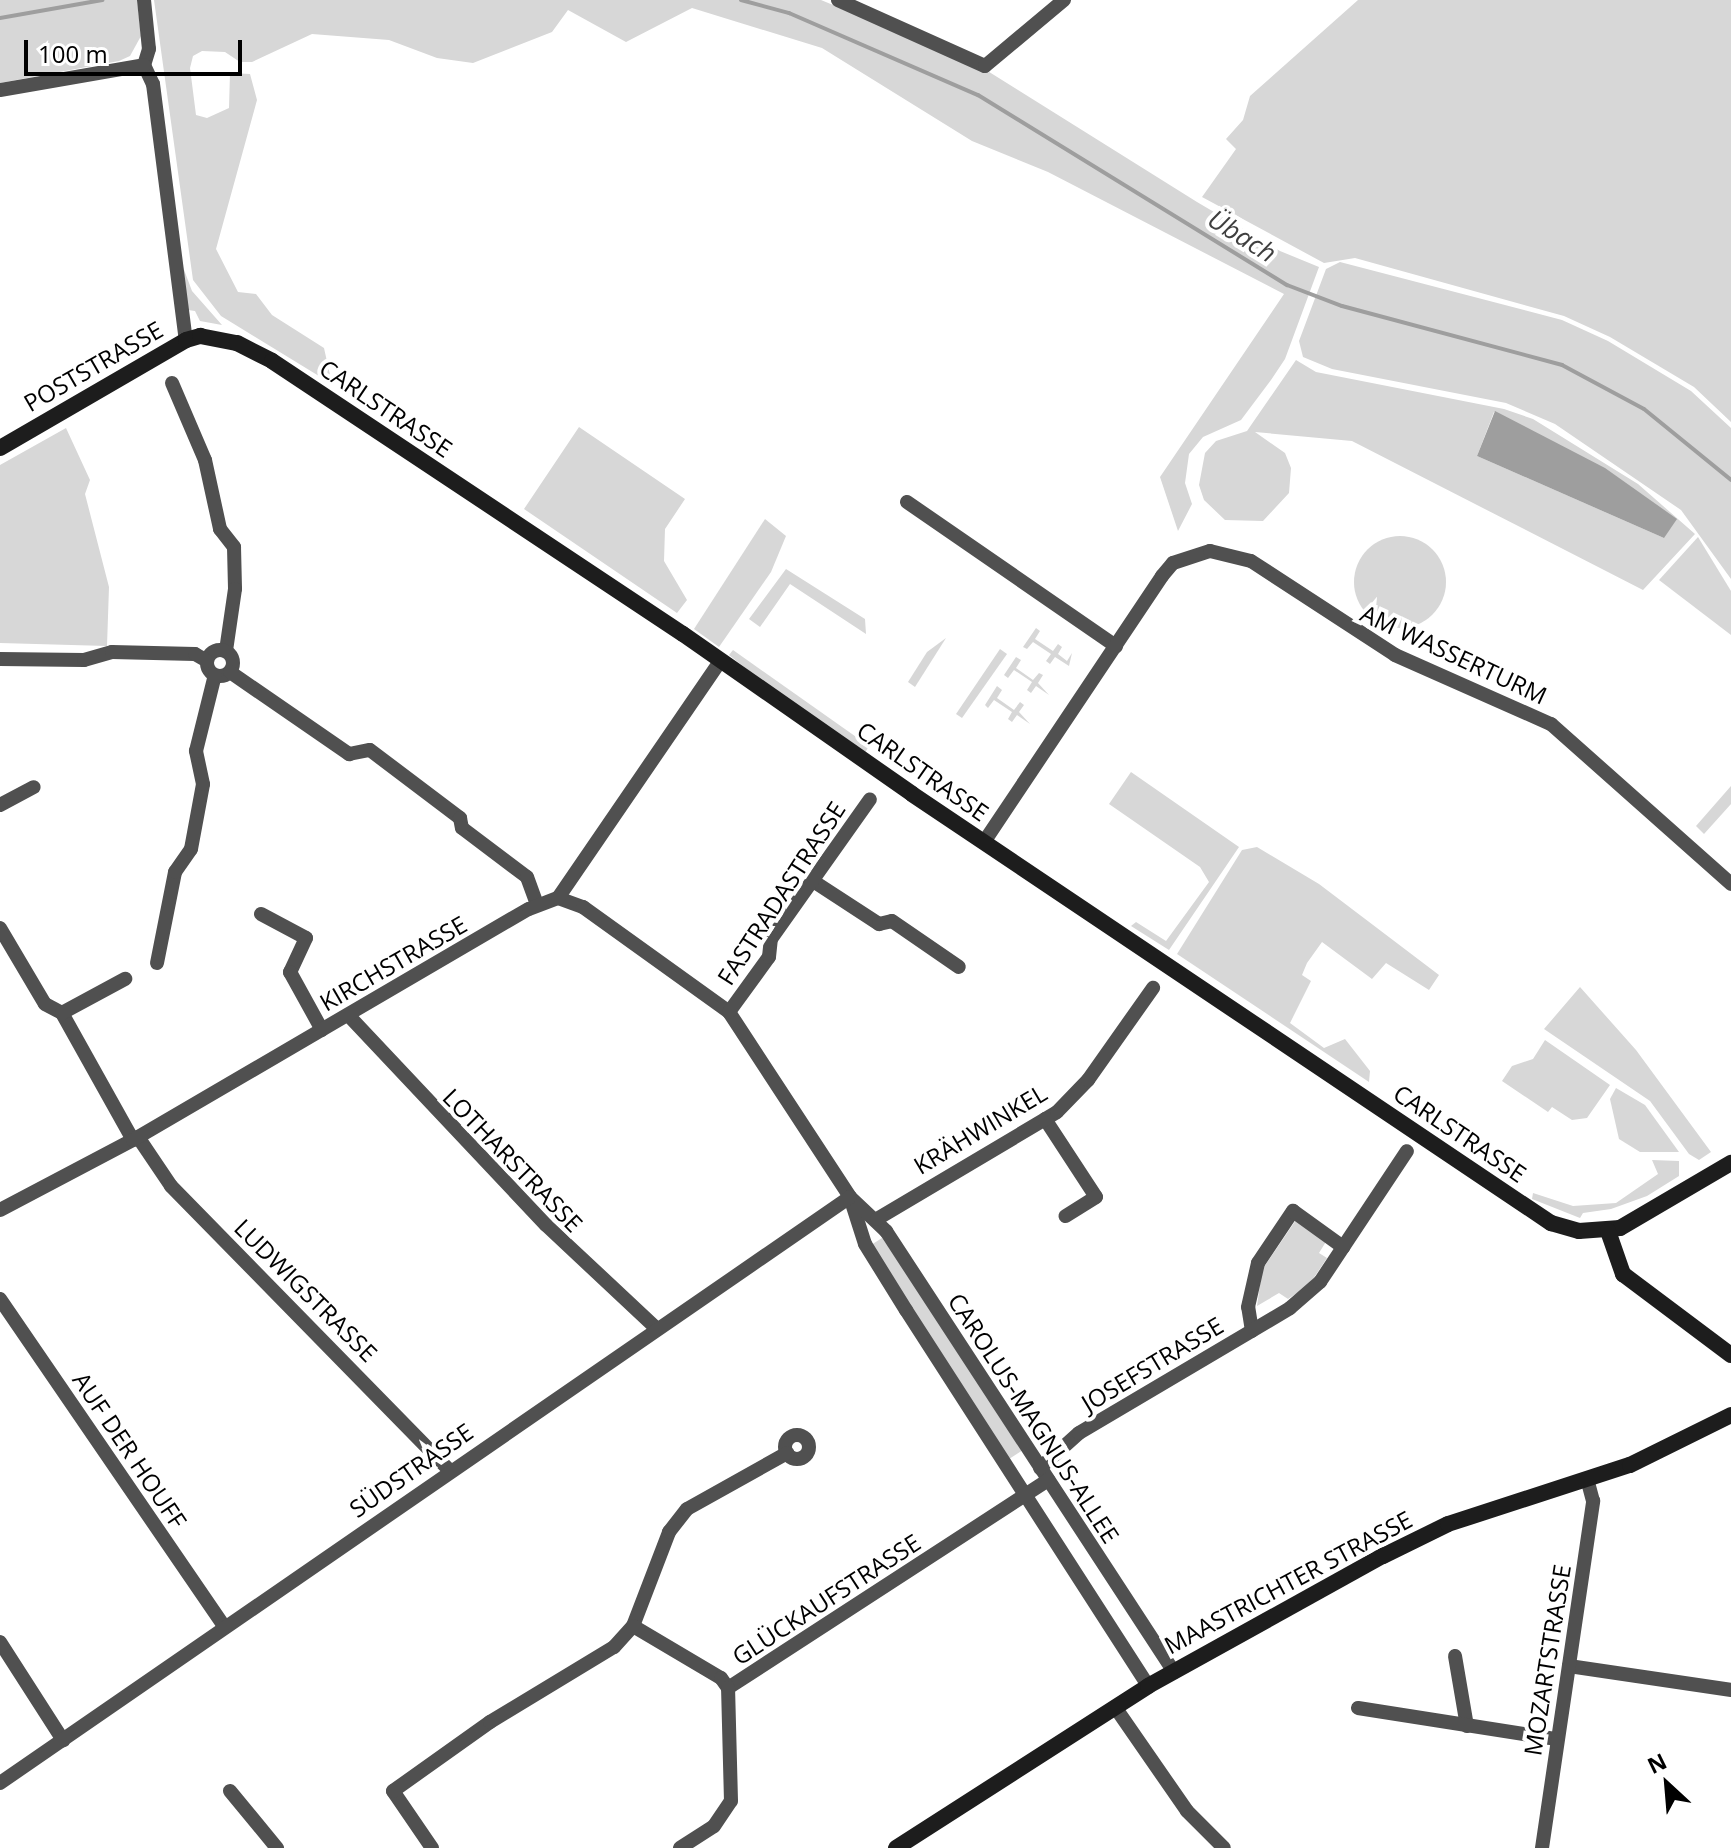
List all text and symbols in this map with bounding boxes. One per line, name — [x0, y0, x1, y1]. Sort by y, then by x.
scale bar — [28, 24, 246, 74]
text: 100 m — [38, 37, 108, 70]
water label: Übach — [1202, 203, 1282, 269]
street label: POSTSTRASSE — [18, 315, 168, 417]
street label: CARLSTRASSE — [314, 353, 458, 463]
street label: AM WASSERTURM — [1356, 598, 1552, 710]
street label: CARLSTRASSE — [852, 715, 994, 827]
street label: FASTRADASTRASSE — [711, 796, 851, 990]
street label: KIRCHSTRASSE — [314, 909, 472, 1017]
street label: KRÄHWINKEL — [908, 1078, 1052, 1180]
street label: CARLSTRASSE — [1388, 1078, 1532, 1188]
street label: LOTHARSTRASSE — [437, 1082, 589, 1238]
street label: LUDWIGSTRASSE — [229, 1213, 383, 1367]
street label: CAROLUS-MAGNUS-ALLEE — [942, 1288, 1126, 1548]
street label: JOSEFSTRASSE — [1076, 1310, 1228, 1418]
street label: AUF DER HOUFF — [67, 1367, 193, 1533]
street label: SÜDSTRASSE — [344, 1417, 478, 1523]
street label: MAASTRICHTER STRASSE — [1159, 1504, 1417, 1660]
street label: GLÜCKAUFSTRASSE — [727, 1527, 925, 1671]
street label: MOZARTSTRASSE — [1518, 1562, 1576, 1758]
north arrow — [1627, 1744, 1707, 1824]
text: N — [1642, 1745, 1671, 1780]

